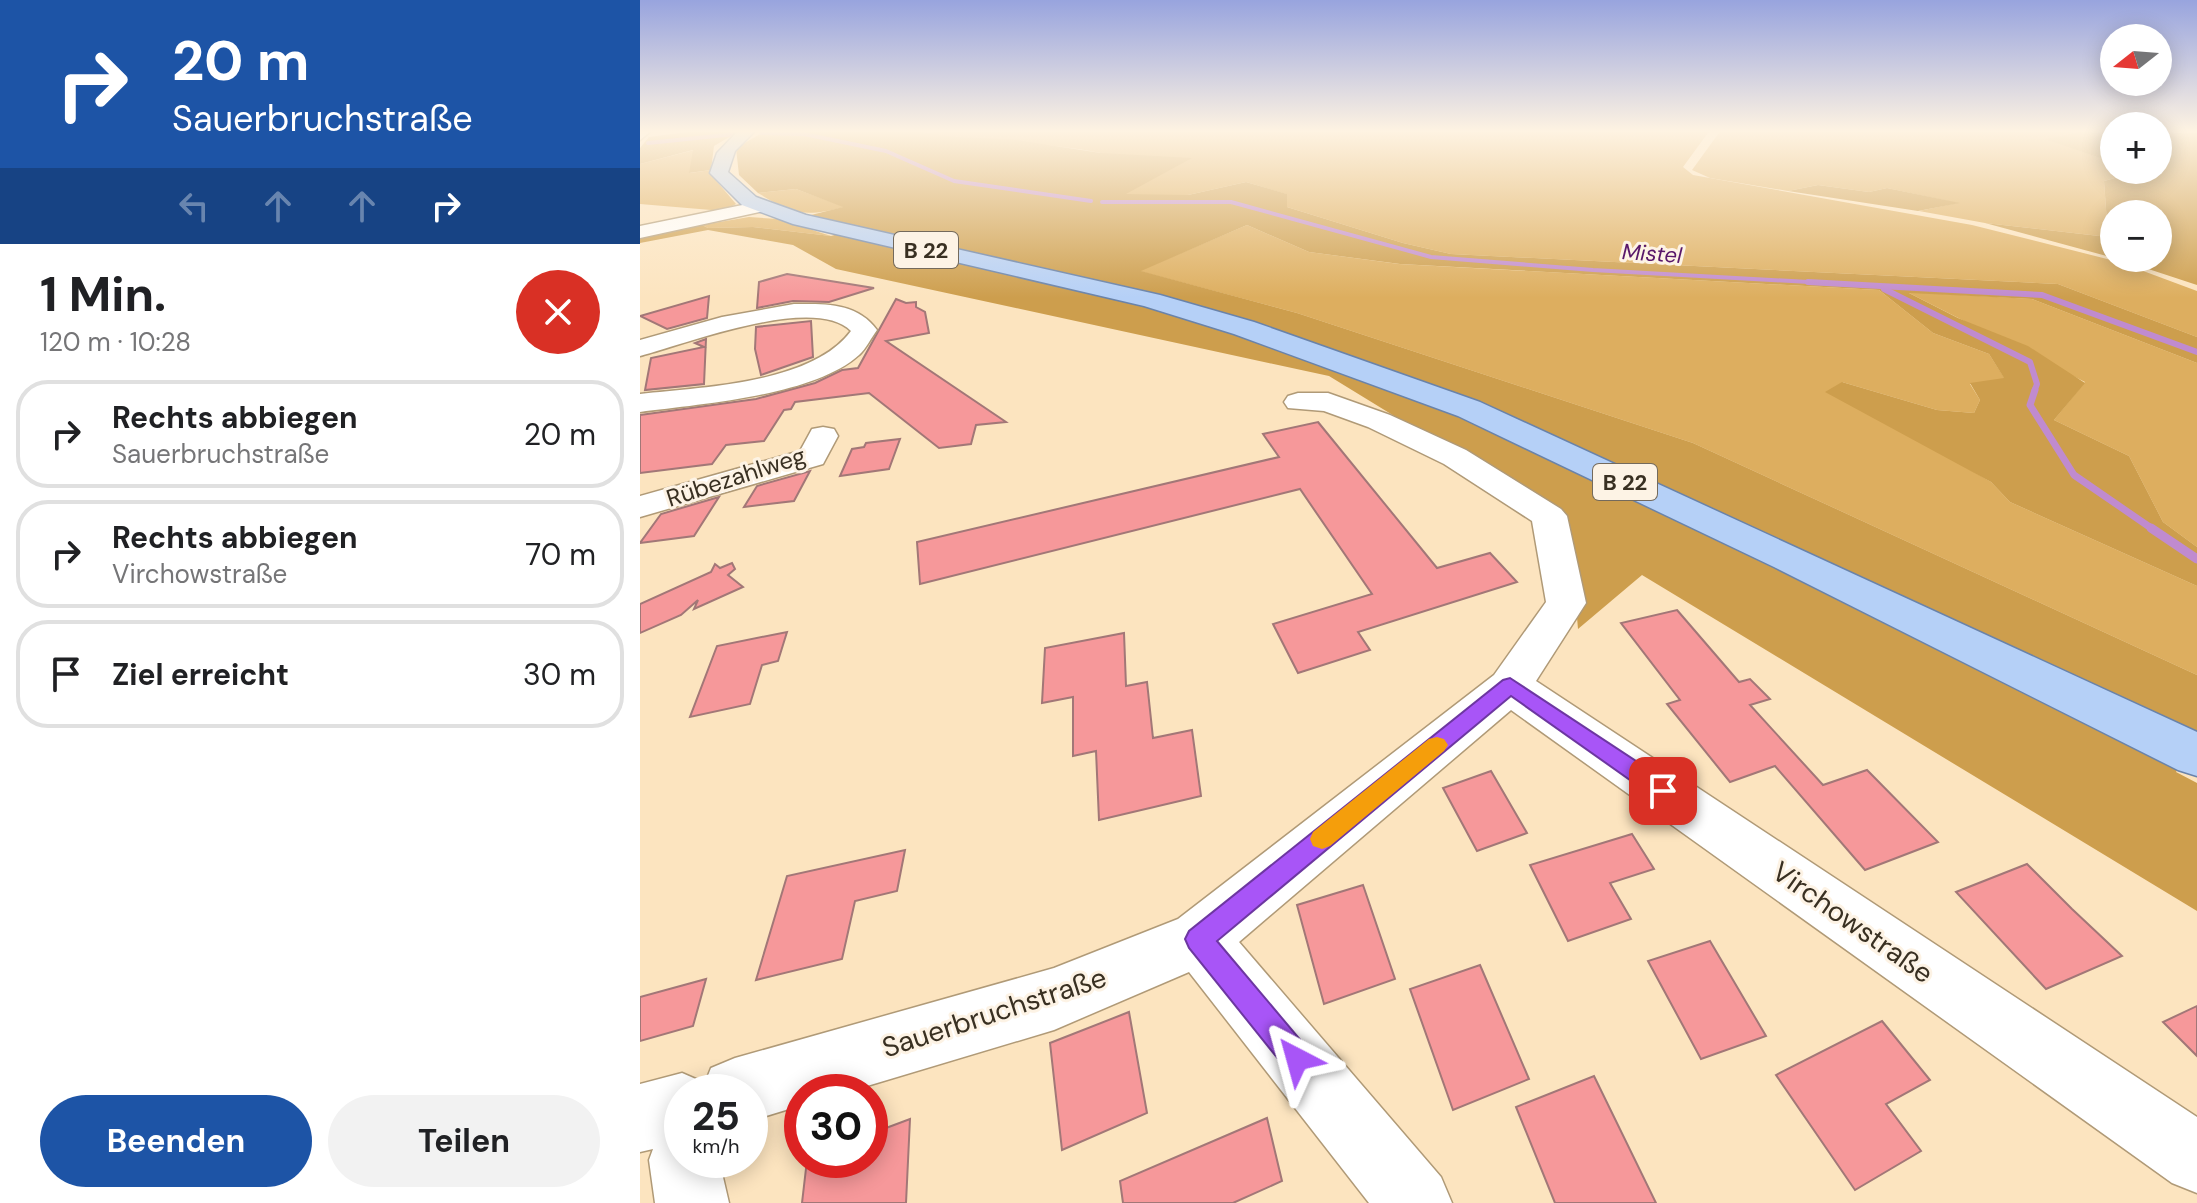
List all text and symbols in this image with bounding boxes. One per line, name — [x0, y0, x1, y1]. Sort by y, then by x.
text: 20 m — [172, 24, 309, 97]
north arrow — [2100, 24, 2172, 96]
map controls — [2100, 24, 2172, 272]
icon: right — [40, 32, 144, 136]
text: Sauerbruchstraße — [172, 95, 473, 142]
button: + — [2100, 112, 2172, 184]
icon: left — [172, 184, 216, 228]
icon: ahead — [256, 184, 300, 228]
icon: ahead — [340, 184, 384, 228]
icon: right — [424, 184, 468, 228]
button: − — [2100, 200, 2172, 272]
road number: B 22 — [894, 232, 958, 268]
water label: Mistel — [1621, 237, 1684, 270]
text: 1 Min. — [40, 263, 166, 326]
button: close — [516, 270, 600, 354]
text: 120 m · 10:28 — [40, 325, 191, 359]
text: Rechts abbiegen — [112, 398, 357, 437]
icon: right — [44, 412, 88, 456]
text: 20 m — [524, 415, 596, 454]
text: Sauerbruchstraße — [112, 437, 329, 471]
street label: Rübezahlweg — [662, 439, 809, 514]
road number: B 22 — [1593, 464, 1657, 500]
text: Rechts abbiegen — [112, 518, 357, 557]
icon: right — [44, 532, 88, 576]
text: 70 m — [525, 535, 596, 574]
text: Virchowstraße — [112, 557, 287, 591]
icon: arrive — [44, 652, 88, 696]
text: Ziel erreicht — [112, 655, 289, 694]
text: 30 m — [523, 655, 596, 694]
pin — [1629, 757, 1697, 825]
icon: arrive — [1641, 769, 1685, 813]
street label: Virchowstraße — [1765, 853, 1941, 992]
street label: Sauerbruchstraße — [877, 959, 1111, 1066]
position arrow — [1255, 1017, 1339, 1101]
speed limit sign: 30 — [784, 1074, 888, 1178]
text: 25 — [692, 1090, 740, 1142]
button: Beenden — [40, 1095, 312, 1187]
button: Teilen — [328, 1095, 600, 1187]
text: km/h — [692, 1133, 740, 1159]

